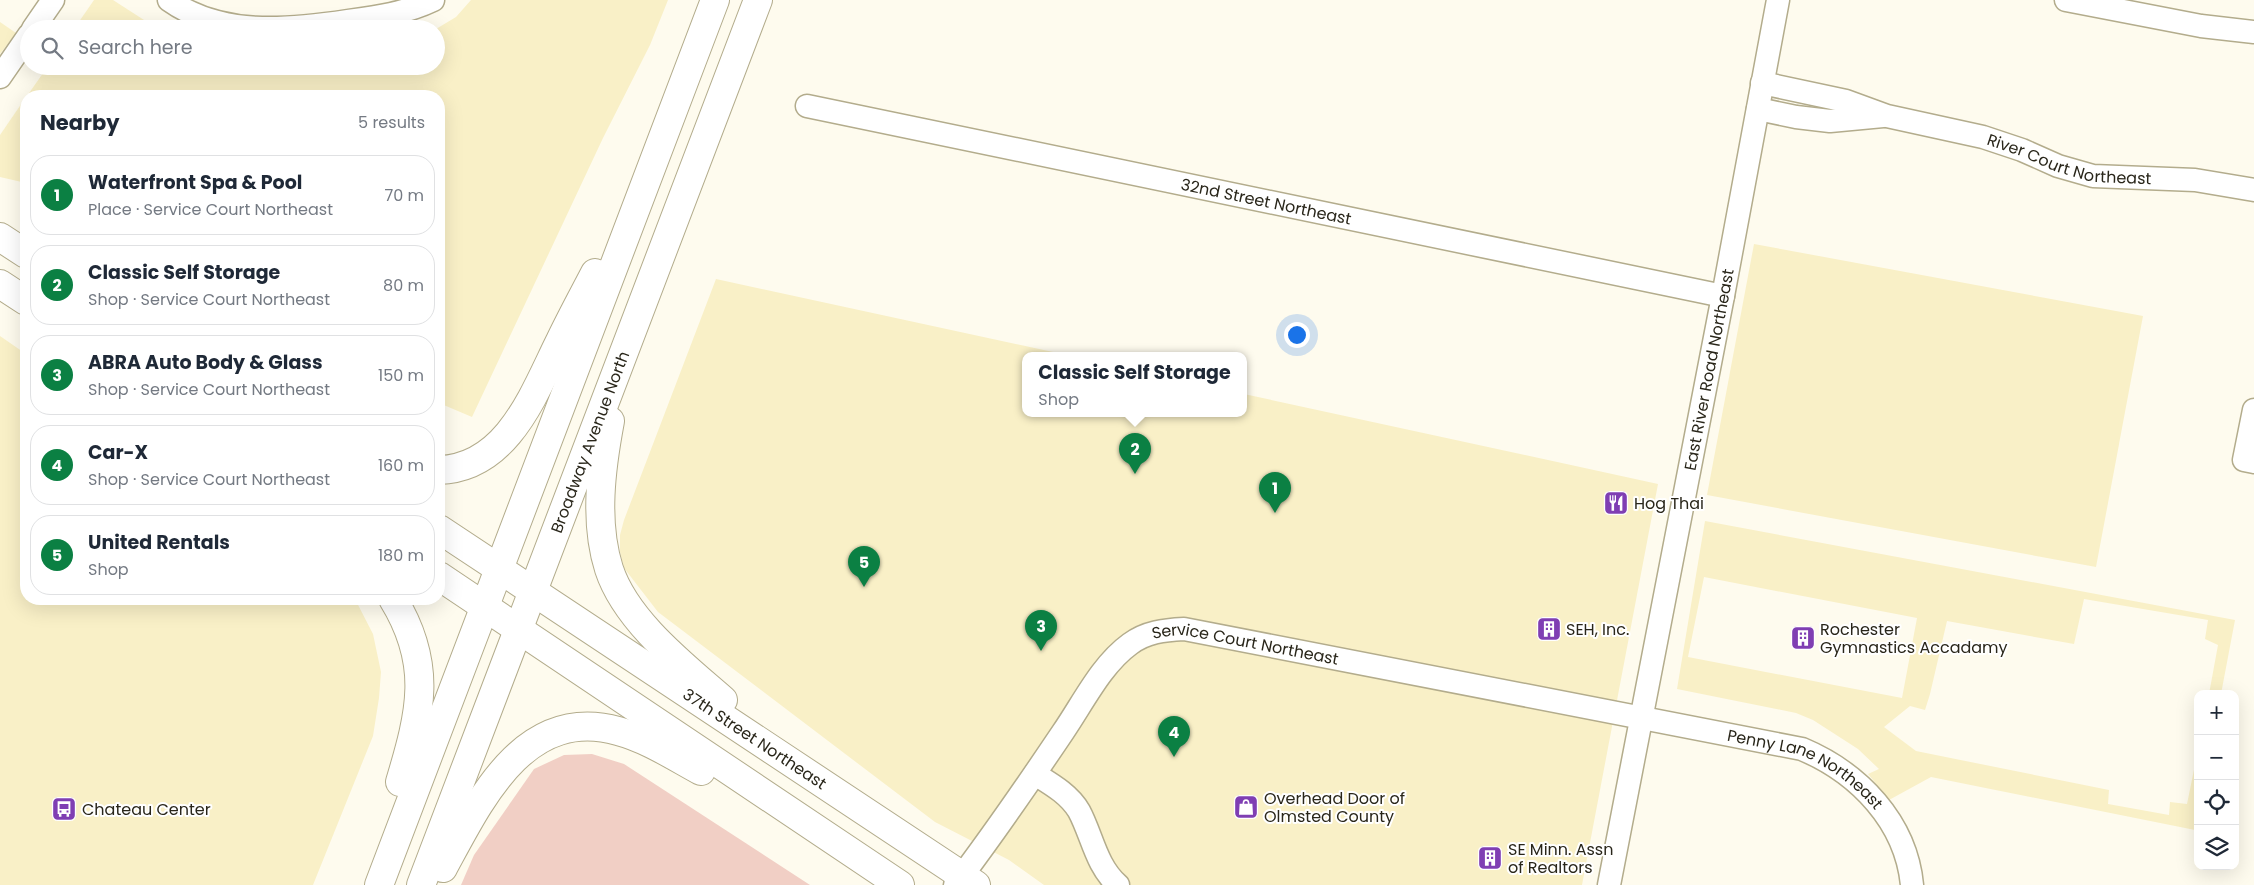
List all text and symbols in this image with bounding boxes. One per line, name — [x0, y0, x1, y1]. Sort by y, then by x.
search box — [20, 20, 445, 75]
icon: search — [38, 34, 66, 62]
text: Search here — [78, 34, 192, 61]
text: Nearby — [40, 108, 120, 137]
text: 5 results — [358, 111, 425, 134]
street label: River Court Northeast — [1984, 128, 2152, 190]
text: Waterfront Spa & Pool — [88, 169, 302, 196]
street label: 32nd Street Northeast — [1179, 172, 1354, 230]
text: 1 — [54, 184, 60, 207]
text: 70 m — [384, 184, 424, 207]
text: Place · Service Court Northeast — [88, 198, 333, 221]
text: Classic Self Storage — [88, 259, 280, 286]
street label: East River Road Northeast — [1678, 267, 1739, 472]
text: 2 — [52, 274, 62, 297]
text: 80 m — [383, 274, 424, 297]
text: Shop · Service Court Northeast — [88, 288, 330, 311]
your location — [1284, 322, 1310, 348]
street label: Broadway Avenue North — [545, 348, 635, 536]
text: ABRA Auto Body & Glass — [88, 349, 323, 376]
popup — [1022, 352, 1247, 417]
text: Classic Self Storage — [1038, 359, 1231, 386]
text: 3 — [52, 364, 62, 387]
text: 150 m — [378, 364, 424, 387]
text: Shop · Service Court Northeast — [88, 378, 330, 401]
text: Shop — [1038, 388, 1079, 411]
pin: 2 — [1119, 433, 1151, 474]
text: Car-X — [88, 439, 148, 466]
text: 4 — [52, 454, 62, 477]
text: 160 m — [378, 454, 424, 477]
text: Shop · Service Court Northeast — [88, 468, 330, 491]
pin: 1 — [1259, 472, 1291, 513]
restaurant icon: Hog Thai — [1603, 490, 1629, 516]
place label: Hog Thai — [1634, 492, 1704, 515]
text: United Rentals — [88, 529, 230, 556]
text: 5 — [52, 544, 62, 567]
text: 180 m — [378, 544, 424, 567]
pin: 5 — [848, 546, 880, 587]
text: Shop — [88, 558, 129, 581]
pin: 3 — [1025, 610, 1057, 651]
building icon: SEH, Inc. — [1536, 616, 1562, 642]
street label: Service Court Northeast — [1150, 617, 1341, 670]
place label: SEH, Inc. — [1566, 618, 1629, 641]
place label: Rochester Gymnastics Accadamy — [1820, 618, 2008, 659]
building icon: Rochester Gymnastics Accadamy — [1790, 625, 1816, 651]
street label: 37th Street Northeast — [678, 682, 831, 795]
map controls — [2194, 690, 2239, 870]
button: + — [2194, 690, 2239, 735]
pin: 4 — [1158, 716, 1190, 757]
street label: Penny Lane Northeast — [1725, 723, 1889, 814]
button: − — [2194, 735, 2239, 780]
button: locate — [2194, 780, 2239, 825]
place label: Overhead Door of Olmsted County — [1264, 787, 1405, 828]
shop icon: Overhead Door of Olmsted County — [1233, 794, 1259, 820]
bus stop icon: Chateau Center — [51, 796, 77, 822]
place label: Chateau Center — [82, 798, 211, 821]
button: layers — [2194, 825, 2239, 870]
place label: SE Minn. Assn of Realtors — [1508, 838, 1613, 879]
building icon: SE Minn. Assn of Realtors — [1477, 845, 1503, 871]

